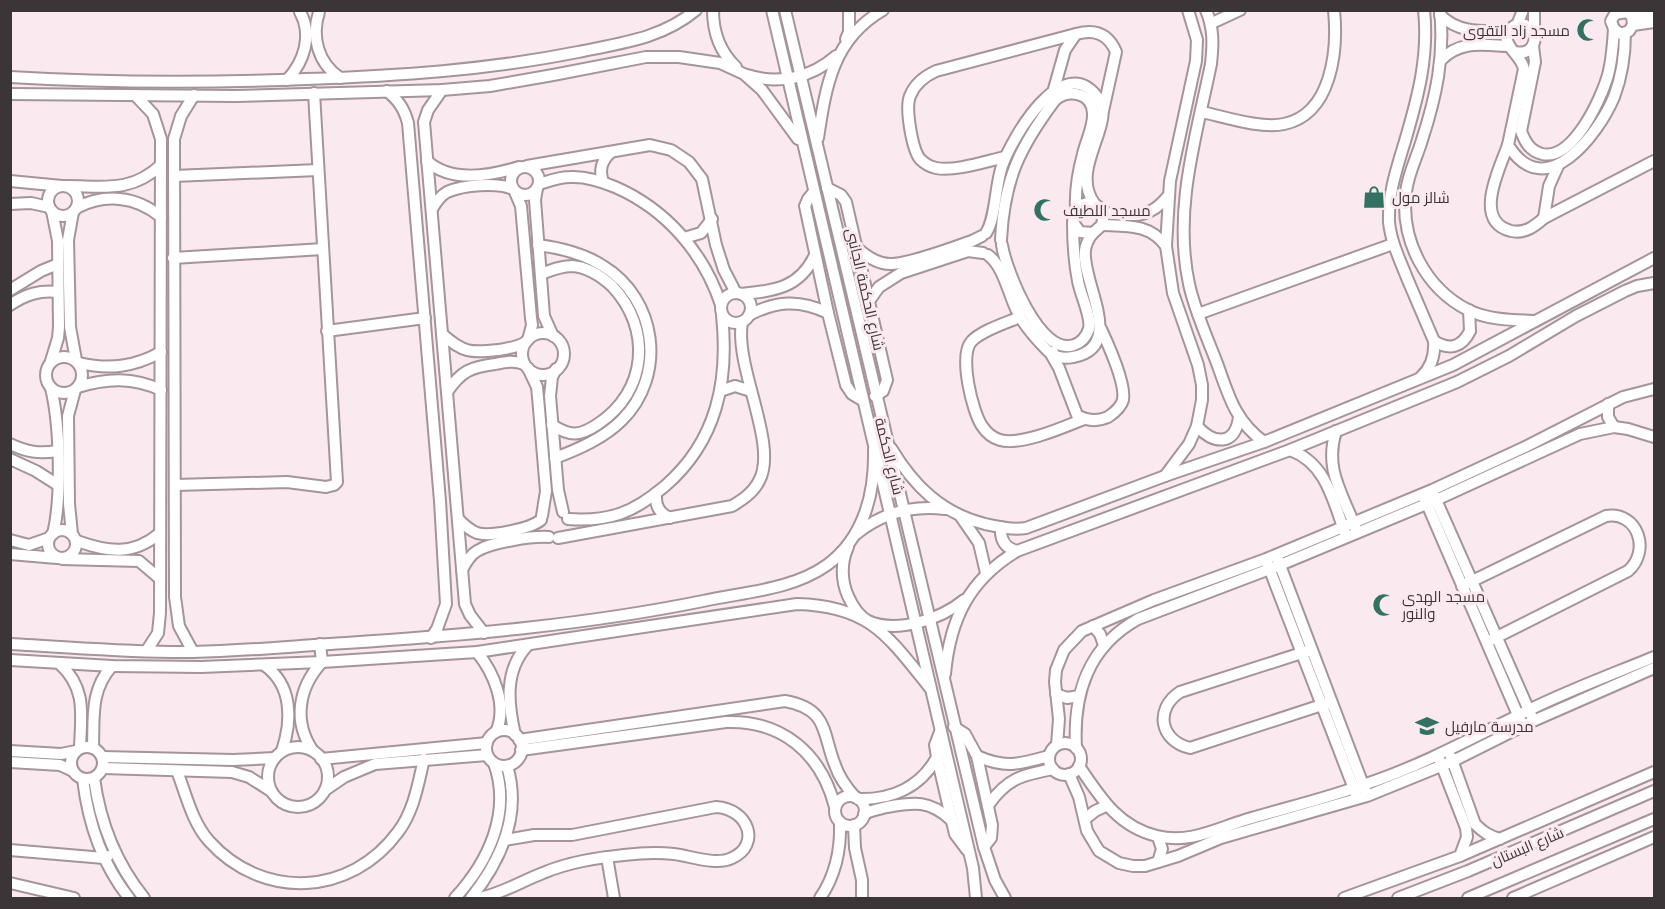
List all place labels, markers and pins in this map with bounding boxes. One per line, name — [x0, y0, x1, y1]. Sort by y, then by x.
mosque icon: مسجد زاد التقوى — [1575, 17, 1601, 43]
place label: مسجد زاد التقوى — [1463, 20, 1570, 41]
shop icon: شالز مول — [1361, 184, 1387, 210]
place label: شالز مول — [1392, 187, 1450, 207]
mosque icon: مسجد اللطيف — [1032, 197, 1058, 223]
place label: مسجد اللطيف — [1063, 200, 1151, 220]
place label: مسجد الهدى والنور — [1401, 586, 1485, 623]
mosque icon: مسجد الهدى والنور — [1371, 592, 1397, 618]
school or university icon: مدرسة مارفيل — [1414, 713, 1440, 739]
place label: مدرسة مارفيل — [1445, 716, 1534, 737]

